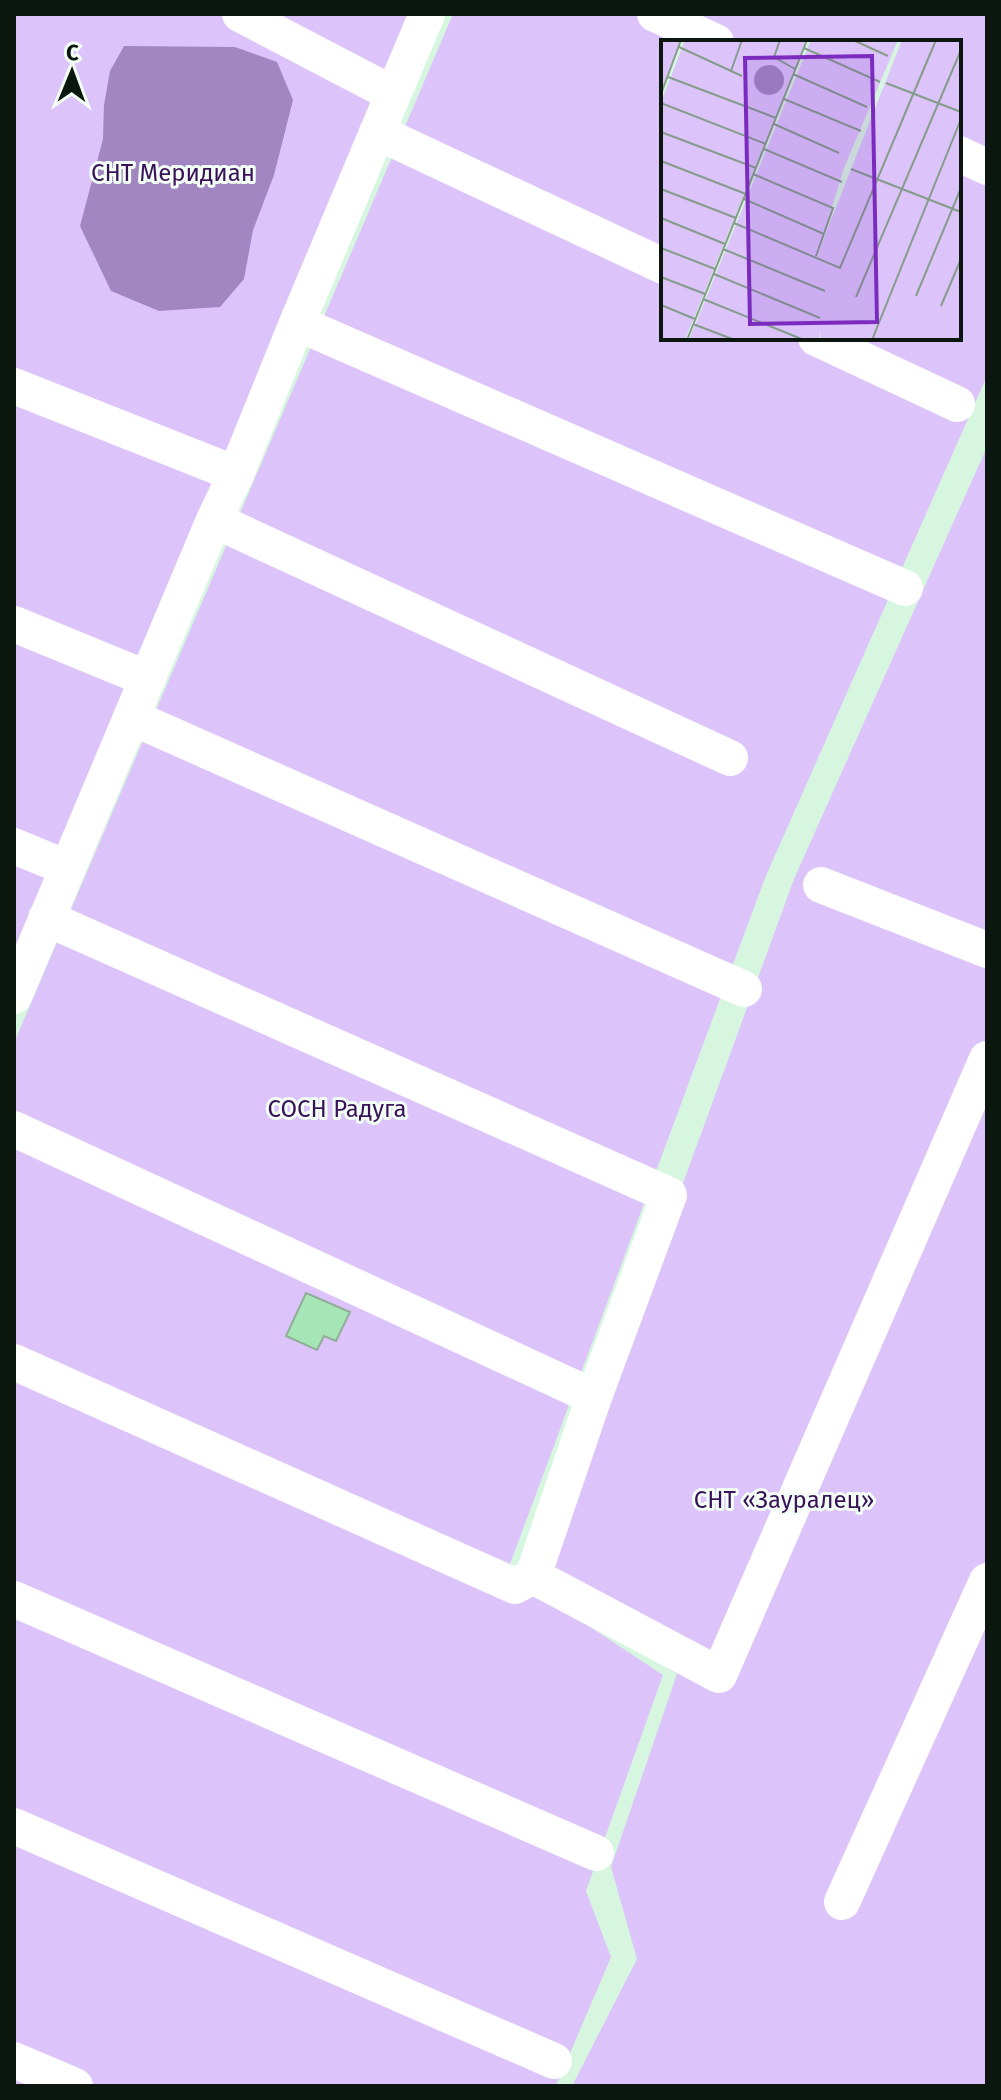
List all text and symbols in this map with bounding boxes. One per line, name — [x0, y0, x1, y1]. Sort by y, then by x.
north arrow — [32, 32, 112, 112]
text: С — [66, 39, 79, 66]
inset map — [661, 40, 961, 340]
park label: СНТ Меридиан — [91, 159, 255, 187]
park label: СОСН Радуга — [268, 1095, 406, 1123]
park label: СНТ «Зауралец» — [694, 1486, 874, 1514]

